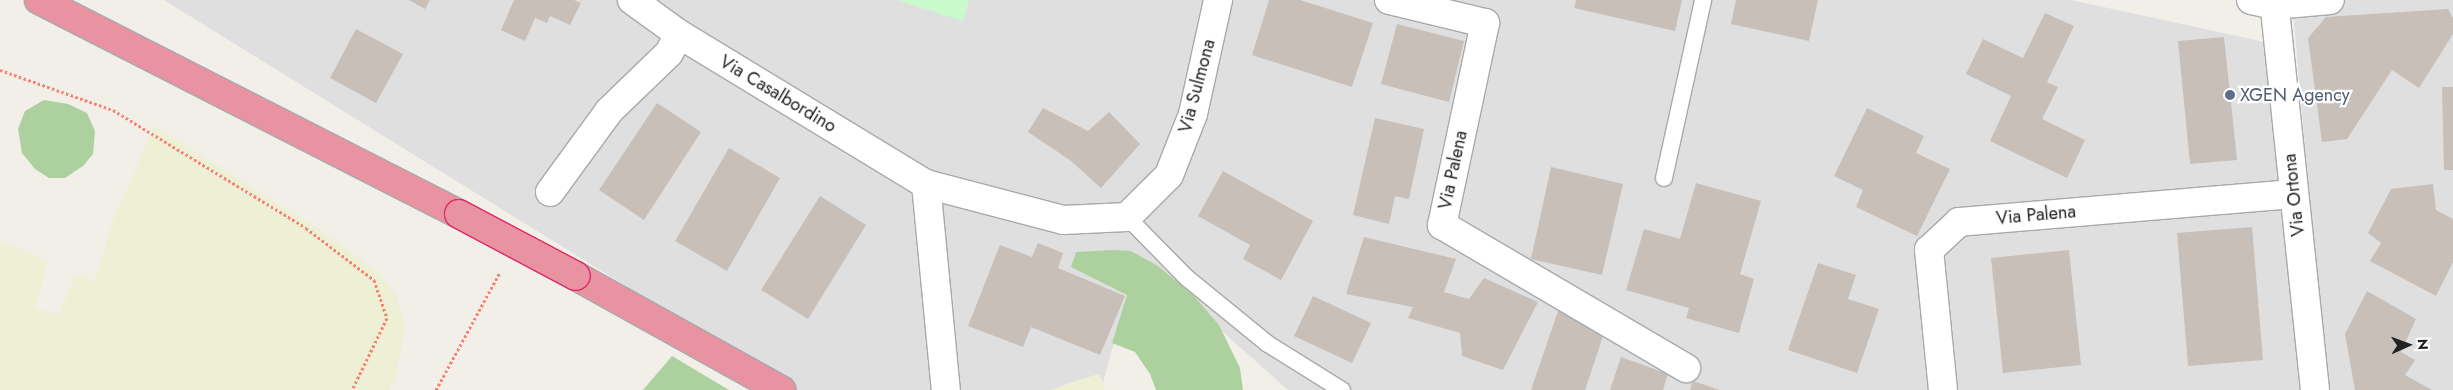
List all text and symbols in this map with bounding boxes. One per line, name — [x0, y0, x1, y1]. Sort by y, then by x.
street label: Via Sulmona — [1174, 37, 1220, 135]
street label: Via Casalbordino — [716, 51, 840, 137]
place label: XGEN Agency — [2240, 84, 2350, 106]
marker: XGEN Agency — [2224, 89, 2236, 101]
street label: Via Palena — [1434, 129, 1472, 211]
street label: Via Ortona — [2279, 152, 2309, 238]
street label: Via Palena — [1995, 201, 2077, 229]
north arrow — [2383, 320, 2433, 370]
text: N — [2413, 339, 2433, 350]

